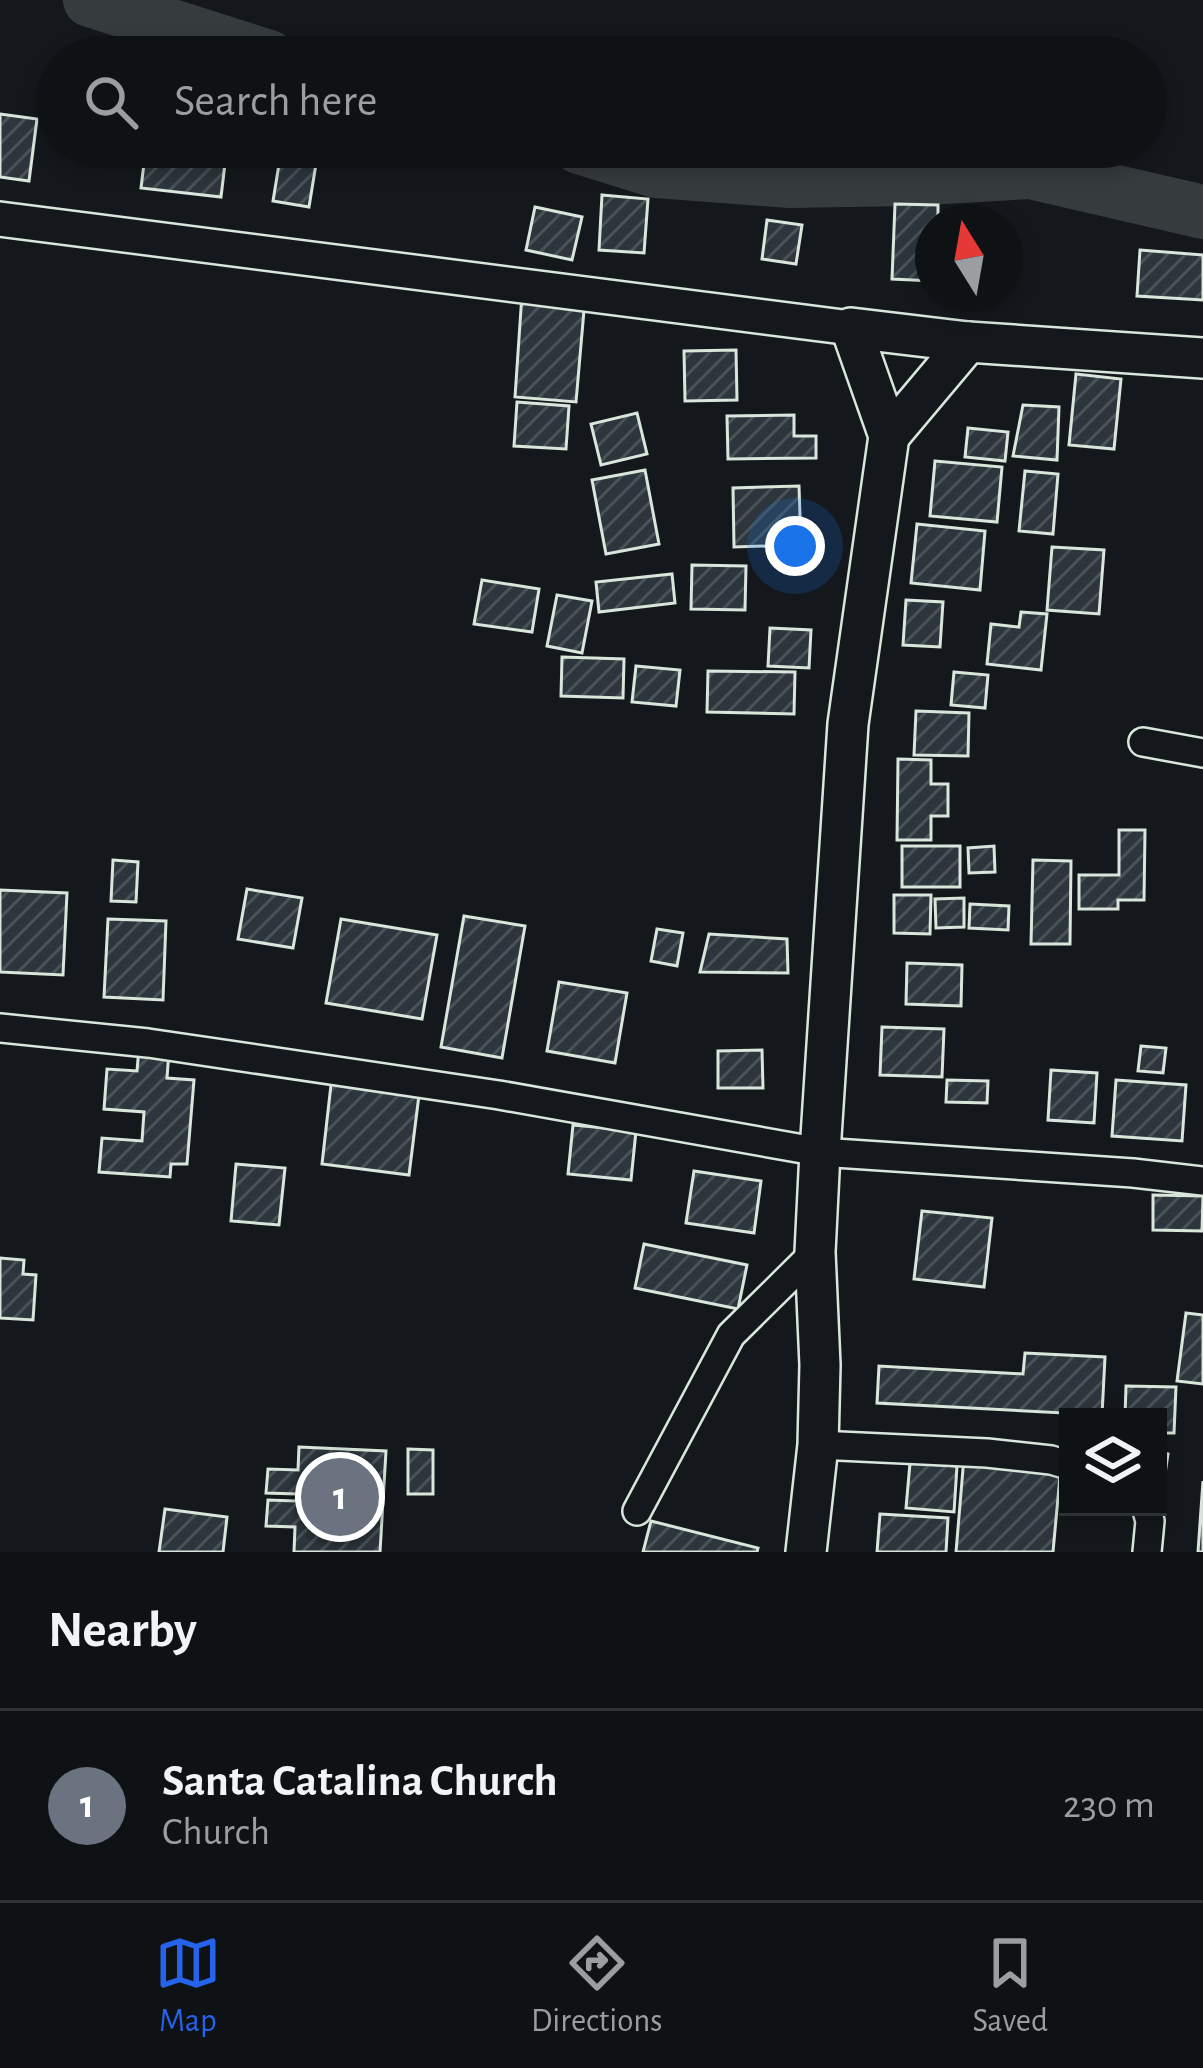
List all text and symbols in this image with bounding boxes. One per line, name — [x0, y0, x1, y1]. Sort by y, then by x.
search box — [36, 36, 1167, 168]
icon: search — [78, 69, 144, 135]
text: Search here — [174, 79, 377, 124]
north arrow — [915, 204, 1023, 312]
your location — [765, 516, 825, 576]
map controls — [1059, 1408, 1167, 1516]
button: layers — [1059, 1408, 1167, 1516]
pin: 1 — [301, 1452, 379, 1542]
text: Nearby — [48, 1605, 197, 1656]
text: Santa Catalina Church — [162, 1759, 558, 1804]
text: 1 — [80, 1786, 94, 1825]
text: 230 m — [1063, 1786, 1155, 1825]
text: Church — [162, 1813, 270, 1852]
tab: Map — [155, 1930, 221, 2042]
tab: Directions — [531, 1930, 662, 2042]
tab: Saved — [972, 1930, 1048, 2042]

